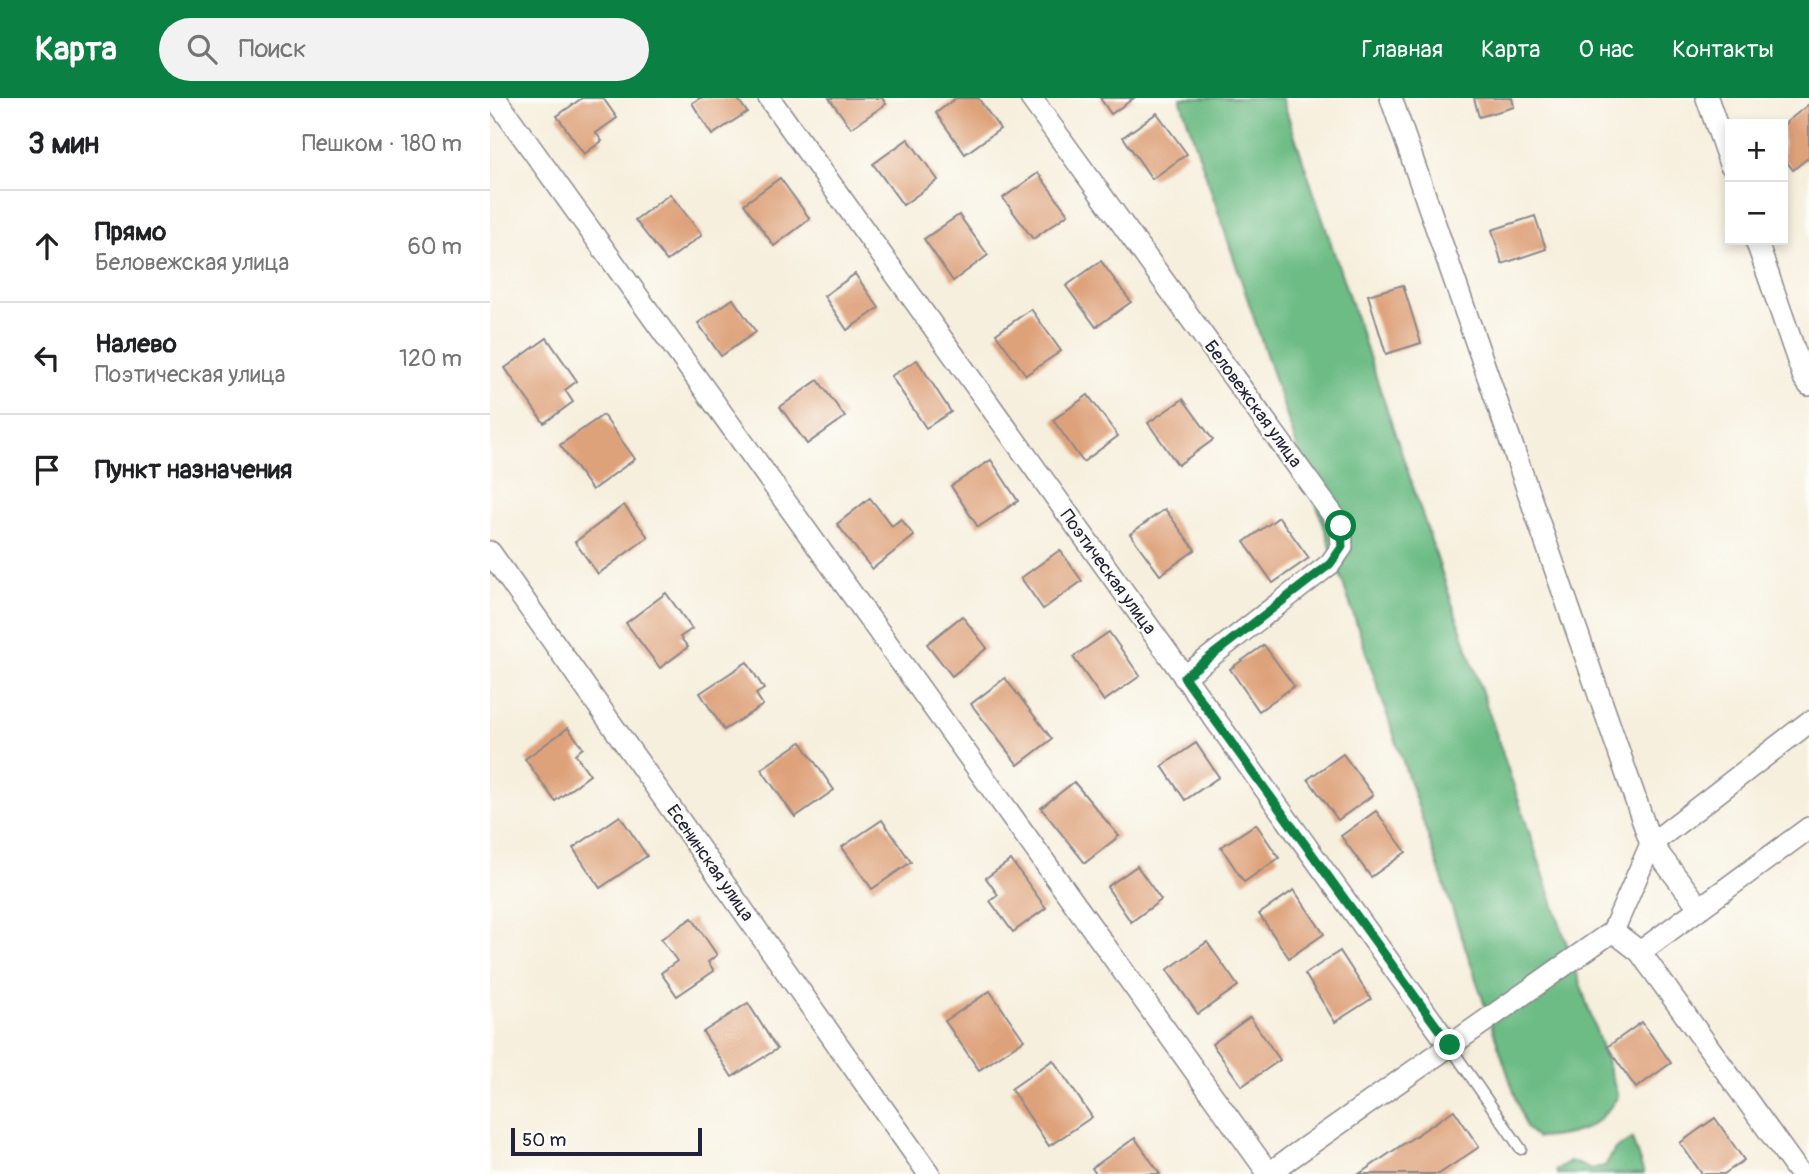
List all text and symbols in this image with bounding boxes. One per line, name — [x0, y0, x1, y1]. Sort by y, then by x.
search box — [159, 18, 649, 81]
text: Карта — [35, 29, 117, 70]
icon: search — [183, 30, 221, 68]
text: Поиск — [239, 33, 307, 65]
text: Главная — [1362, 35, 1443, 64]
text: Карта — [1481, 35, 1541, 64]
text: О нас — [1579, 35, 1634, 64]
text: Контакты — [1672, 35, 1774, 64]
map controls — [1725, 119, 1788, 245]
button: + — [1725, 119, 1788, 182]
text: 3 мин — [28, 125, 99, 162]
text: Пешком · 180 m — [302, 129, 462, 158]
button: − — [1725, 182, 1788, 245]
text: Прямо — [95, 216, 166, 248]
icon: ahead — [28, 227, 66, 265]
text: 60 m — [407, 232, 462, 261]
text: Беловежская улица — [95, 248, 289, 277]
text: Налево — [95, 328, 177, 360]
street label: Беловежская улица — [1199, 336, 1307, 472]
icon: left — [28, 339, 66, 377]
text: 120 m — [399, 344, 462, 373]
text: Поэтическая улица — [95, 360, 286, 389]
icon: arrive — [28, 451, 66, 489]
text: Пункт назначения — [95, 454, 292, 486]
street label: Поэтическая улица — [1055, 505, 1161, 639]
route start — [1325, 510, 1356, 541]
street label: Есенинская улица — [661, 800, 759, 926]
route end — [1434, 1029, 1465, 1060]
scale bar — [511, 1125, 702, 1157]
text: 50 m — [522, 1128, 566, 1152]

